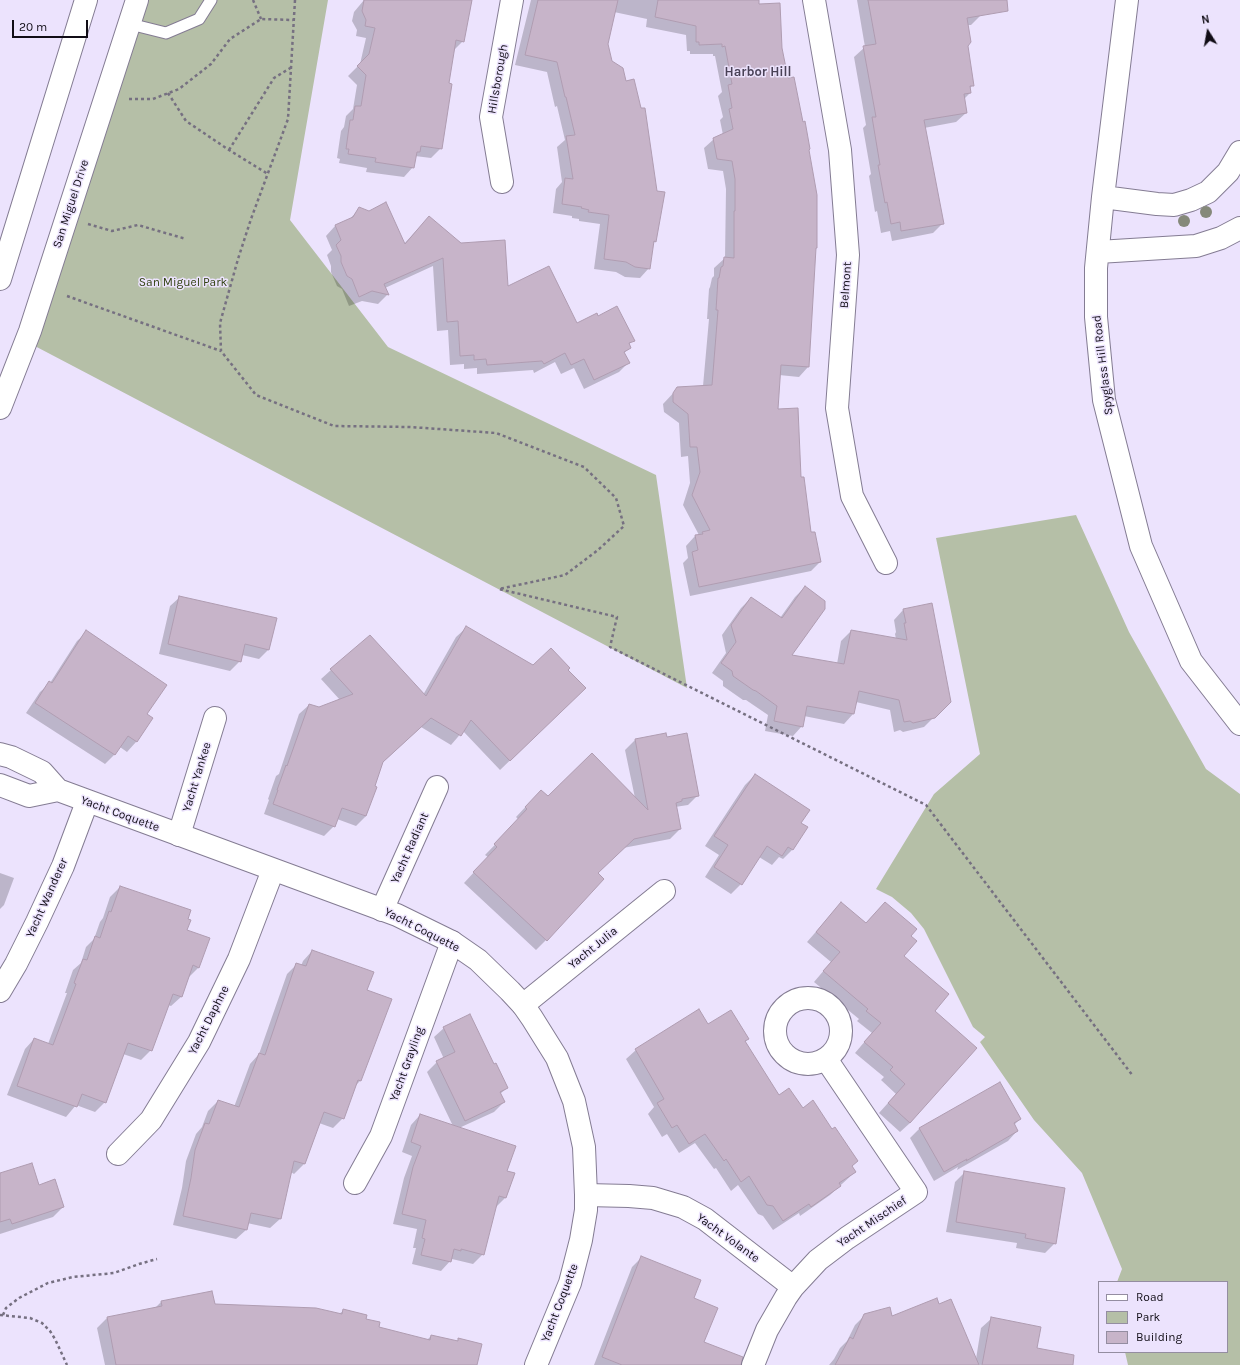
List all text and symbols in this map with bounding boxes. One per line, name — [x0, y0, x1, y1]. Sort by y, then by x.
scale bar — [14, 12, 90, 38]
north arrow — [1188, 12, 1228, 52]
text: N — [1200, 13, 1211, 27]
text: 20 m — [19, 20, 47, 34]
street label: Hillsborough — [485, 43, 511, 115]
district label: Harbor Hill — [725, 64, 791, 80]
street label: San Miguel Drive — [50, 158, 92, 250]
street label: Belmont — [837, 261, 855, 309]
park label: San Miguel Park — [139, 276, 227, 290]
street label: Spyglass Hill Road — [1090, 314, 1116, 416]
street label: Yacht Yankee — [180, 740, 214, 814]
street label: Yacht Coquette — [79, 793, 161, 835]
street label: Yacht Radiant — [388, 810, 432, 886]
street label: Yacht Wanderer — [23, 856, 71, 940]
street label: Yacht Coquette — [382, 905, 462, 955]
street label: Yacht Julia — [566, 924, 620, 972]
street label: Yacht Daphne — [185, 983, 233, 1057]
street label: Yacht Grayling — [387, 1025, 427, 1103]
street label: Yacht Mischief — [835, 1194, 909, 1250]
street label: Yacht Volante — [694, 1210, 762, 1266]
street label: Yacht Coquette — [538, 1262, 582, 1344]
legend — [1098, 1281, 1228, 1353]
text: Road — [1136, 1290, 1164, 1304]
text: Park — [1136, 1310, 1160, 1324]
text: Building — [1136, 1330, 1182, 1344]

